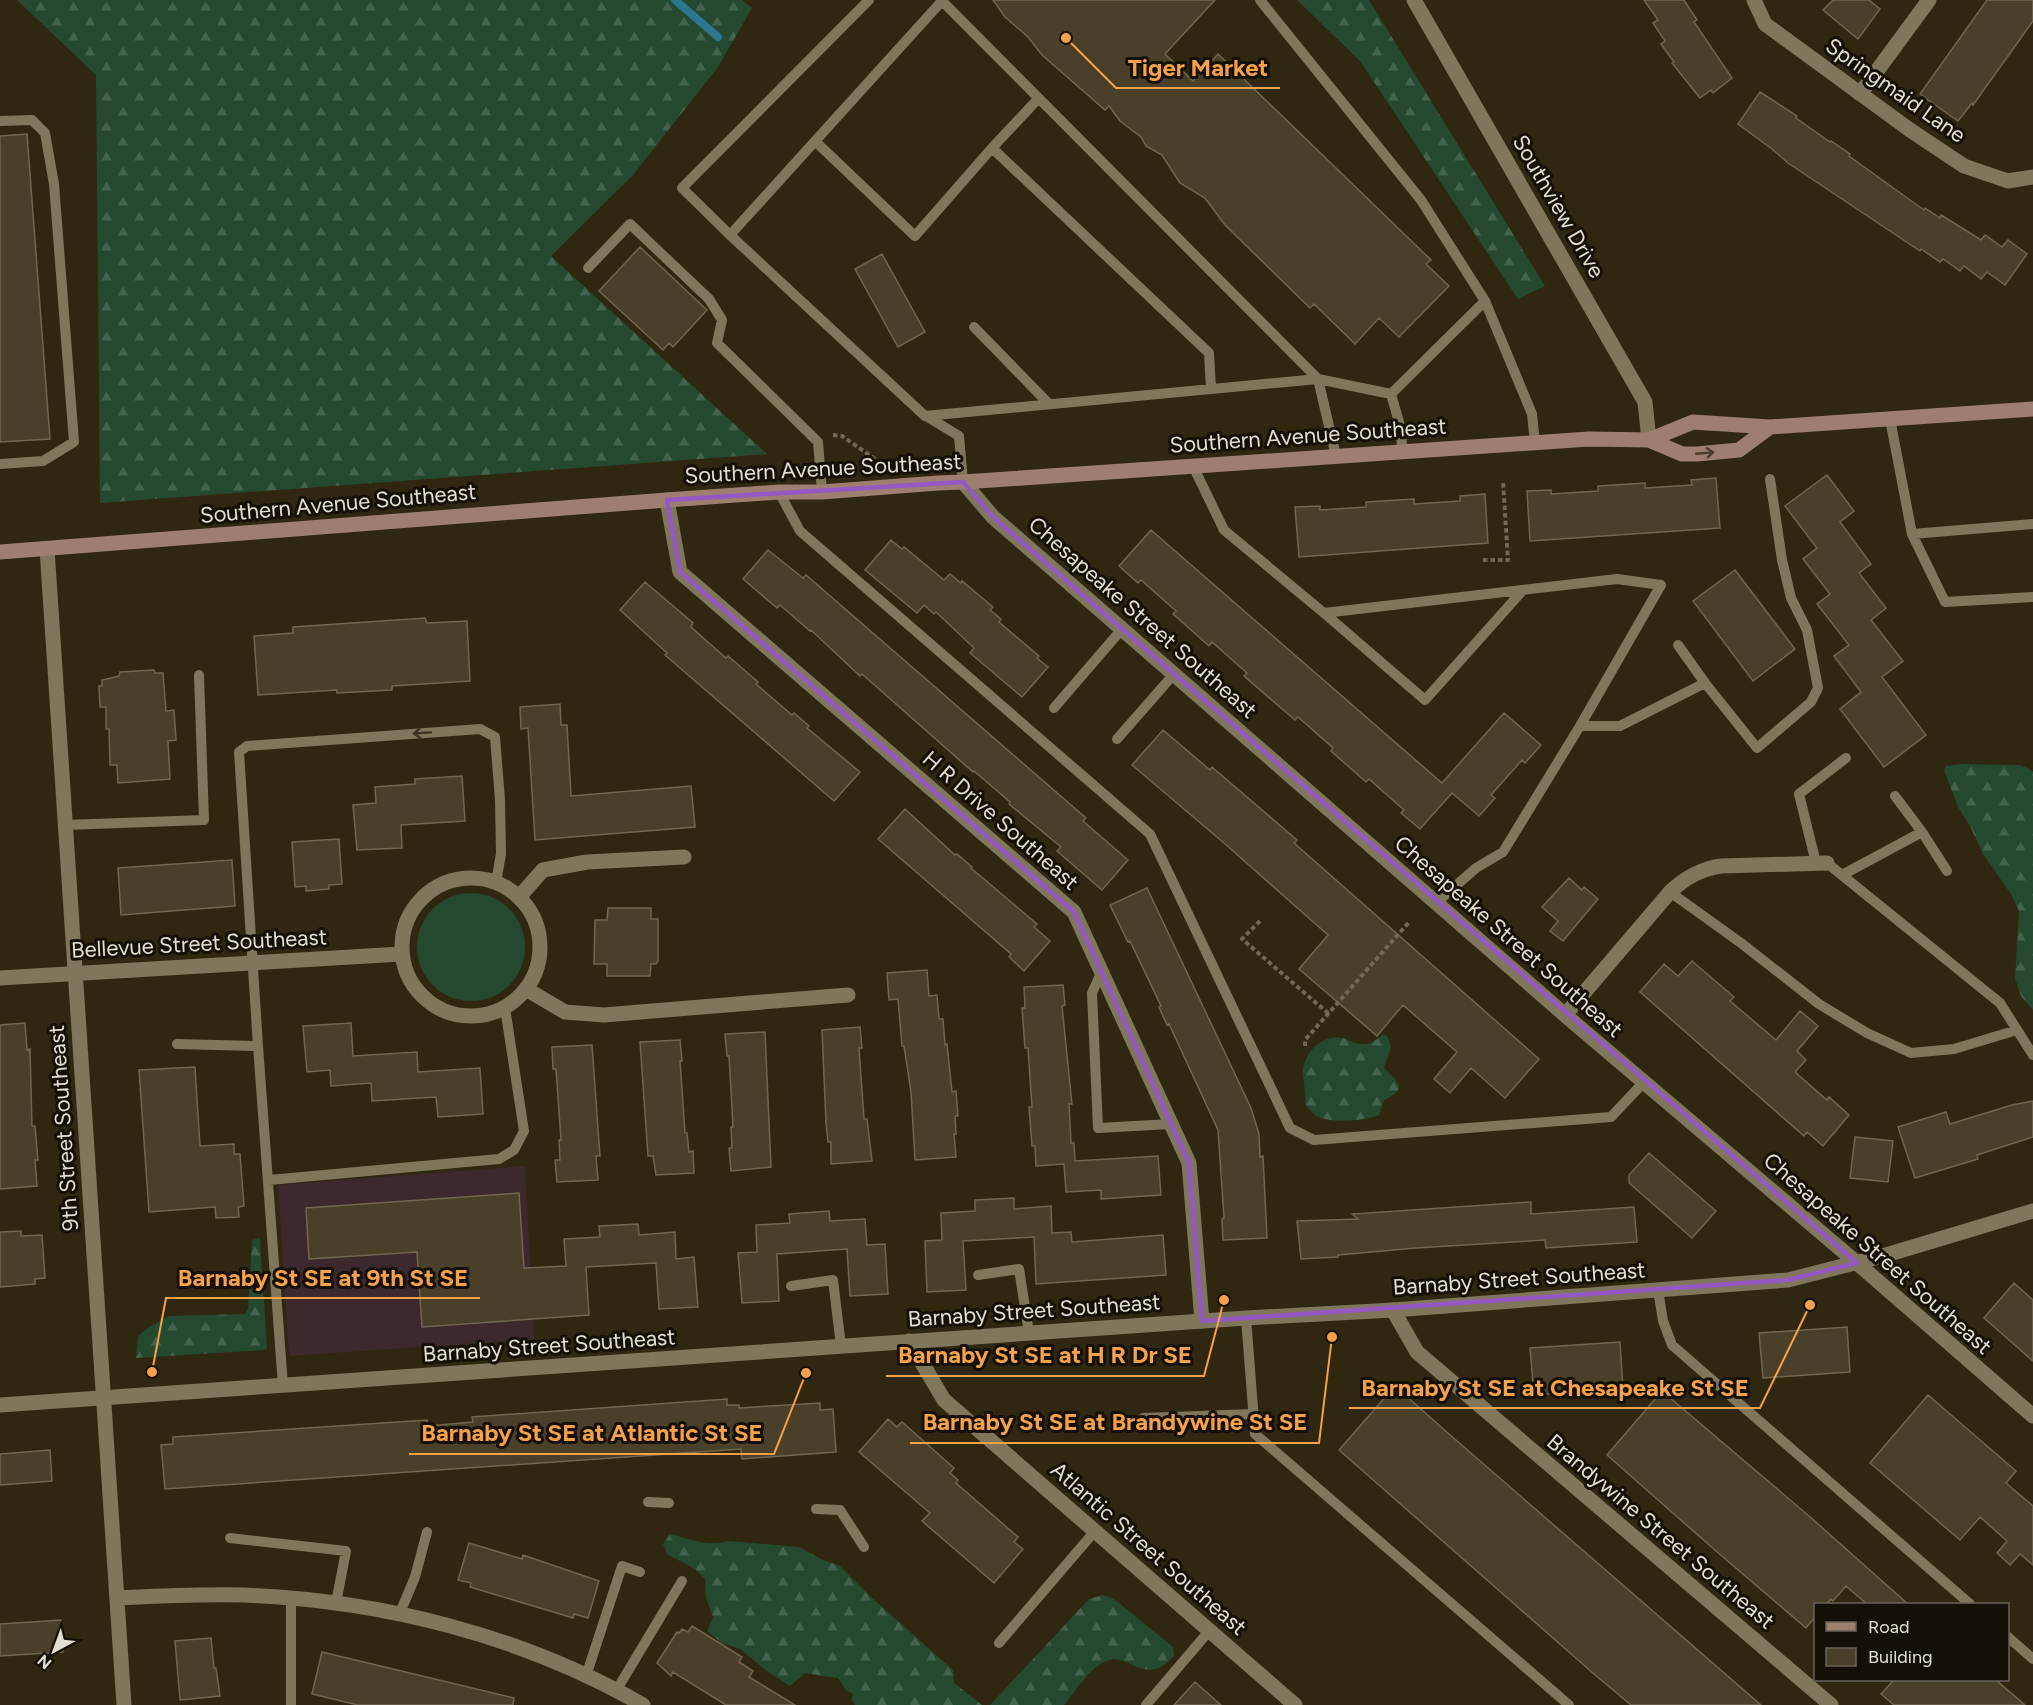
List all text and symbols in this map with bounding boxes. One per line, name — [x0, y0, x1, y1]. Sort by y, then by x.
street label: Springmaid Lane — [1821, 32, 1971, 149]
callout: Tiger Market — [1116, 46, 1280, 88]
text: Tiger Market — [1128, 53, 1268, 82]
street label: Southview Drive — [1507, 130, 1610, 283]
street label: Southern Avenue Southeast — [1169, 412, 1447, 459]
one-way arrow — [1695, 447, 1714, 458]
street label: Southern Avenue Southeast — [684, 448, 962, 489]
street label: Southern Avenue Southeast — [199, 478, 477, 529]
street label: Chesapeake Street Southeast — [1023, 511, 1262, 724]
one-way arrow — [412, 728, 432, 739]
street label: H R Drive Southeast — [917, 745, 1084, 896]
street label: Chesapeake Street Southeast — [1389, 830, 1628, 1043]
street label: Bellevue Street Southeast — [70, 923, 328, 964]
street label: 9th Street Southeast — [43, 1024, 84, 1232]
street label: Chesapeake Street Southeast — [1758, 1147, 1997, 1360]
callout: Barnaby St SE at 9th St SE — [166, 1256, 480, 1298]
street label: Barnaby Street Southeast — [1392, 1256, 1646, 1301]
text: Barnaby St SE at 9th St SE — [178, 1263, 468, 1292]
street label: Barnaby Street Southeast — [907, 1288, 1161, 1333]
street label: Barnaby Street Southeast — [422, 1323, 676, 1368]
callout: Barnaby St SE at H R Dr SE — [886, 1334, 1204, 1376]
text: Barnaby St SE at H R Dr SE — [898, 1340, 1192, 1369]
callout: Barnaby St SE at Chesapeake St SE — [1349, 1366, 1760, 1408]
text: Barnaby St SE at Chesapeake St SE — [1361, 1373, 1749, 1402]
callout: Barnaby St SE at Brandywine St SE — [910, 1401, 1319, 1443]
text: Barnaby St SE at Brandywine St SE — [923, 1407, 1307, 1436]
callout: Barnaby St SE at Atlantic St SE — [409, 1412, 774, 1454]
text: Barnaby St SE at Atlantic St SE — [421, 1418, 763, 1447]
street label: Brandywine Street Southeast — [1541, 1428, 1780, 1635]
street label: Atlantic Street Southeast — [1045, 1456, 1252, 1641]
legend — [1814, 1603, 2009, 1681]
text: Road — [1868, 1616, 1909, 1638]
north arrow — [24, 1621, 84, 1681]
text: Building — [1868, 1646, 1933, 1668]
text: N — [34, 1651, 55, 1673]

